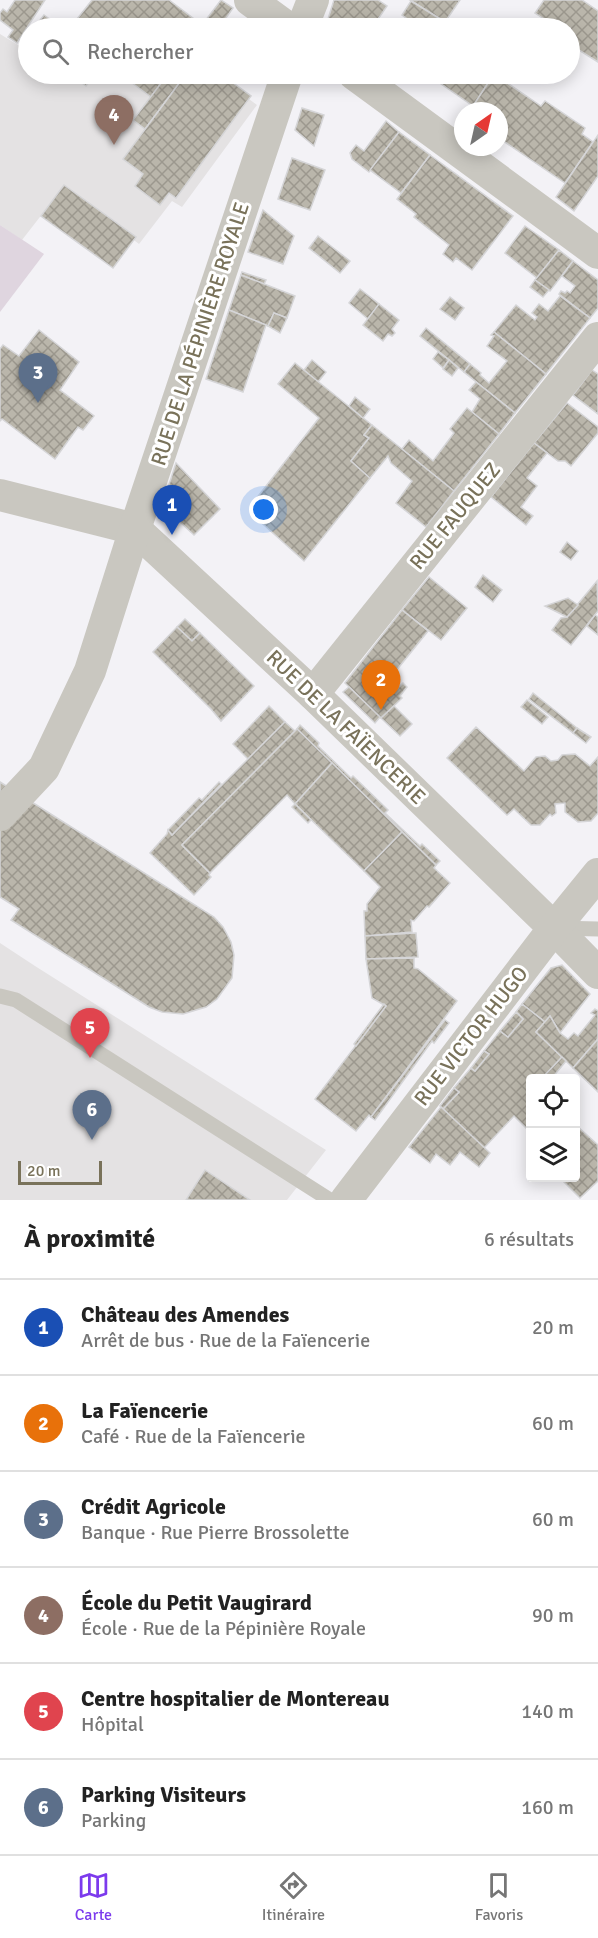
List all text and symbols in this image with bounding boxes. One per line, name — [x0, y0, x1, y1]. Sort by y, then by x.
search box — [18, 18, 580, 84]
icon: search — [39, 35, 72, 68]
text: Rechercher — [87, 38, 193, 65]
pin: 4 — [94, 96, 134, 145]
north arrow — [454, 102, 508, 156]
street label: RUE DE LA PÉPINIÈRE ROYALE — [145, 199, 255, 469]
pin: 3 — [18, 354, 57, 403]
street label: RUE FAUQUEZ — [404, 457, 506, 575]
pin: 1 — [152, 486, 192, 535]
your location — [249, 495, 278, 524]
street label: RUE DE LA FAÏENCERIE — [261, 644, 431, 810]
pin: 2 — [362, 660, 400, 710]
street label: RUE VICTOR HUGO — [408, 961, 534, 1111]
pin: 5 — [70, 1008, 110, 1058]
map controls — [526, 1074, 580, 1182]
button: locate — [526, 1074, 580, 1128]
pin: 6 — [72, 1090, 112, 1140]
button: layers — [526, 1128, 580, 1182]
scale bar — [18, 1158, 102, 1186]
text: 20 m — [27, 1161, 61, 1181]
text: À proximité — [24, 1223, 155, 1255]
text: 6 résultats — [484, 1227, 574, 1252]
text: Château des Amendes — [81, 1301, 289, 1328]
text: 1 — [38, 1315, 49, 1340]
text: 20 m — [532, 1315, 574, 1340]
text: Arrêt de bus · Rue de la Faïencerie — [81, 1328, 370, 1353]
text: La Faïencerie — [81, 1397, 208, 1424]
text: 2 — [38, 1411, 49, 1436]
text: 60 m — [532, 1411, 574, 1436]
text: Café · Rue de la Faïencerie — [81, 1424, 306, 1449]
text: Crédit Agricole — [81, 1493, 226, 1520]
text: 3 — [38, 1507, 49, 1532]
text: 60 m — [532, 1507, 574, 1532]
text: Banque · Rue Pierre Brossolette — [81, 1520, 350, 1545]
text: École du Petit Vaugirard — [81, 1589, 312, 1616]
text: 4 — [38, 1603, 49, 1628]
text: 90 m — [532, 1603, 574, 1628]
text: École · Rue de la Pépinière Royale — [81, 1616, 366, 1641]
text: Centre hospitalier de Montereau — [81, 1685, 389, 1712]
text: 5 — [38, 1699, 49, 1724]
text: 140 m — [521, 1699, 574, 1724]
text: Hôpital — [81, 1712, 144, 1737]
text: Parking Visiteurs — [81, 1781, 246, 1808]
text: 6 — [38, 1795, 49, 1820]
text: 160 m — [521, 1795, 574, 1820]
text: Parking — [81, 1808, 146, 1833]
tab: Carte — [75, 1869, 112, 1925]
tab: Itinéraire — [262, 1869, 325, 1925]
tab: Favoris — [475, 1869, 523, 1925]

